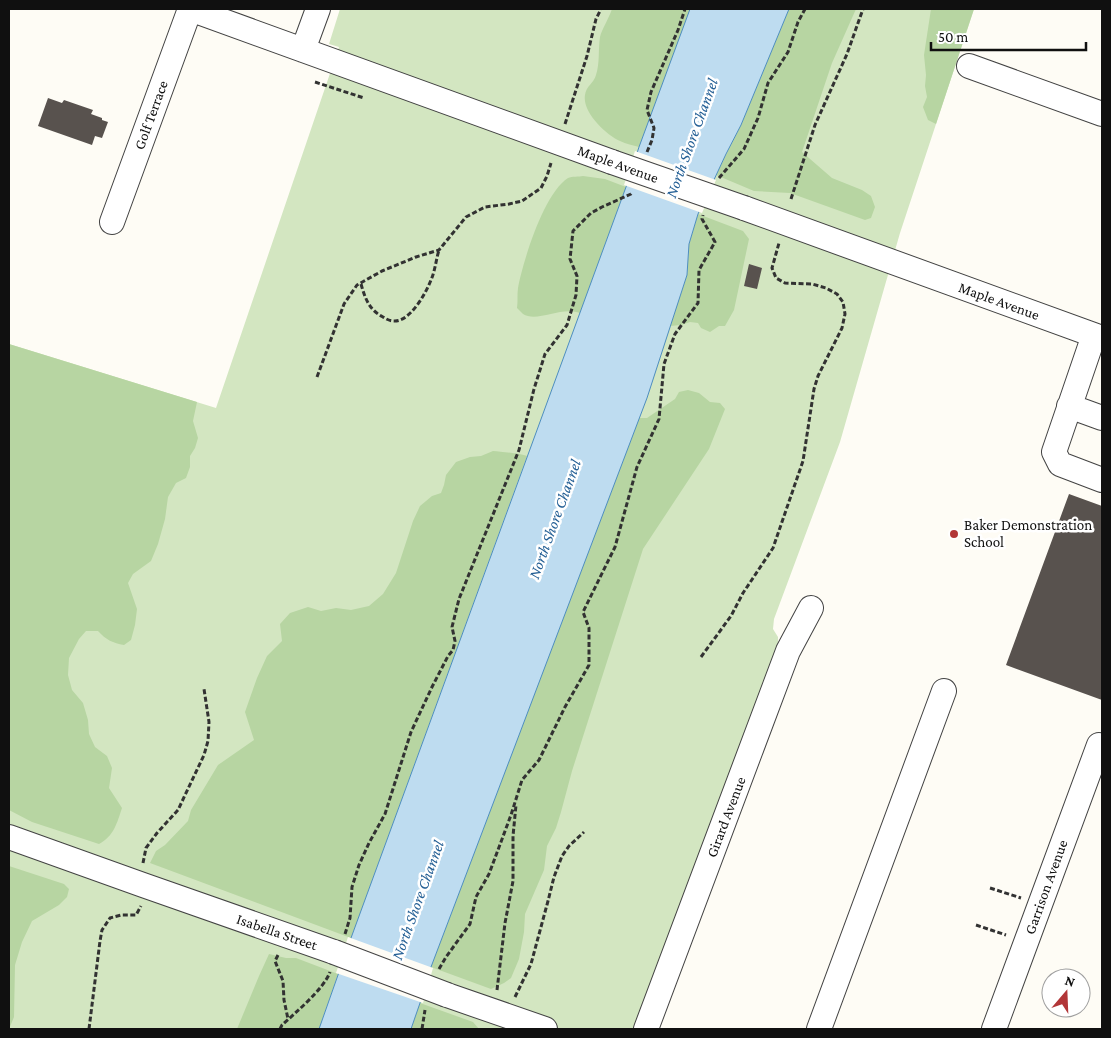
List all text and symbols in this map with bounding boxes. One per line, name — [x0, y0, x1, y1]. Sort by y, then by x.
scale bar — [931, 20, 1086, 52]
text: 50 m — [938, 29, 968, 45]
water label: North Shore Channel — [662, 75, 721, 200]
street label: Golf Terrace — [131, 78, 171, 152]
street label: Maple Avenue — [575, 142, 661, 187]
street label: Maple Avenue — [956, 279, 1042, 324]
water label: North Shore Channel — [525, 456, 584, 581]
place label: Baker Demonstration School — [964, 517, 1092, 550]
marker: Baker Demonstration School — [948, 528, 960, 540]
street label: Girard Avenue — [703, 774, 749, 860]
water label: North Shore Channel — [388, 837, 447, 962]
street label: Garrison Avenue — [1021, 837, 1071, 936]
street label: Isabella Street — [234, 911, 321, 954]
north arrow — [1041, 968, 1091, 1018]
text: N — [1063, 972, 1078, 990]

